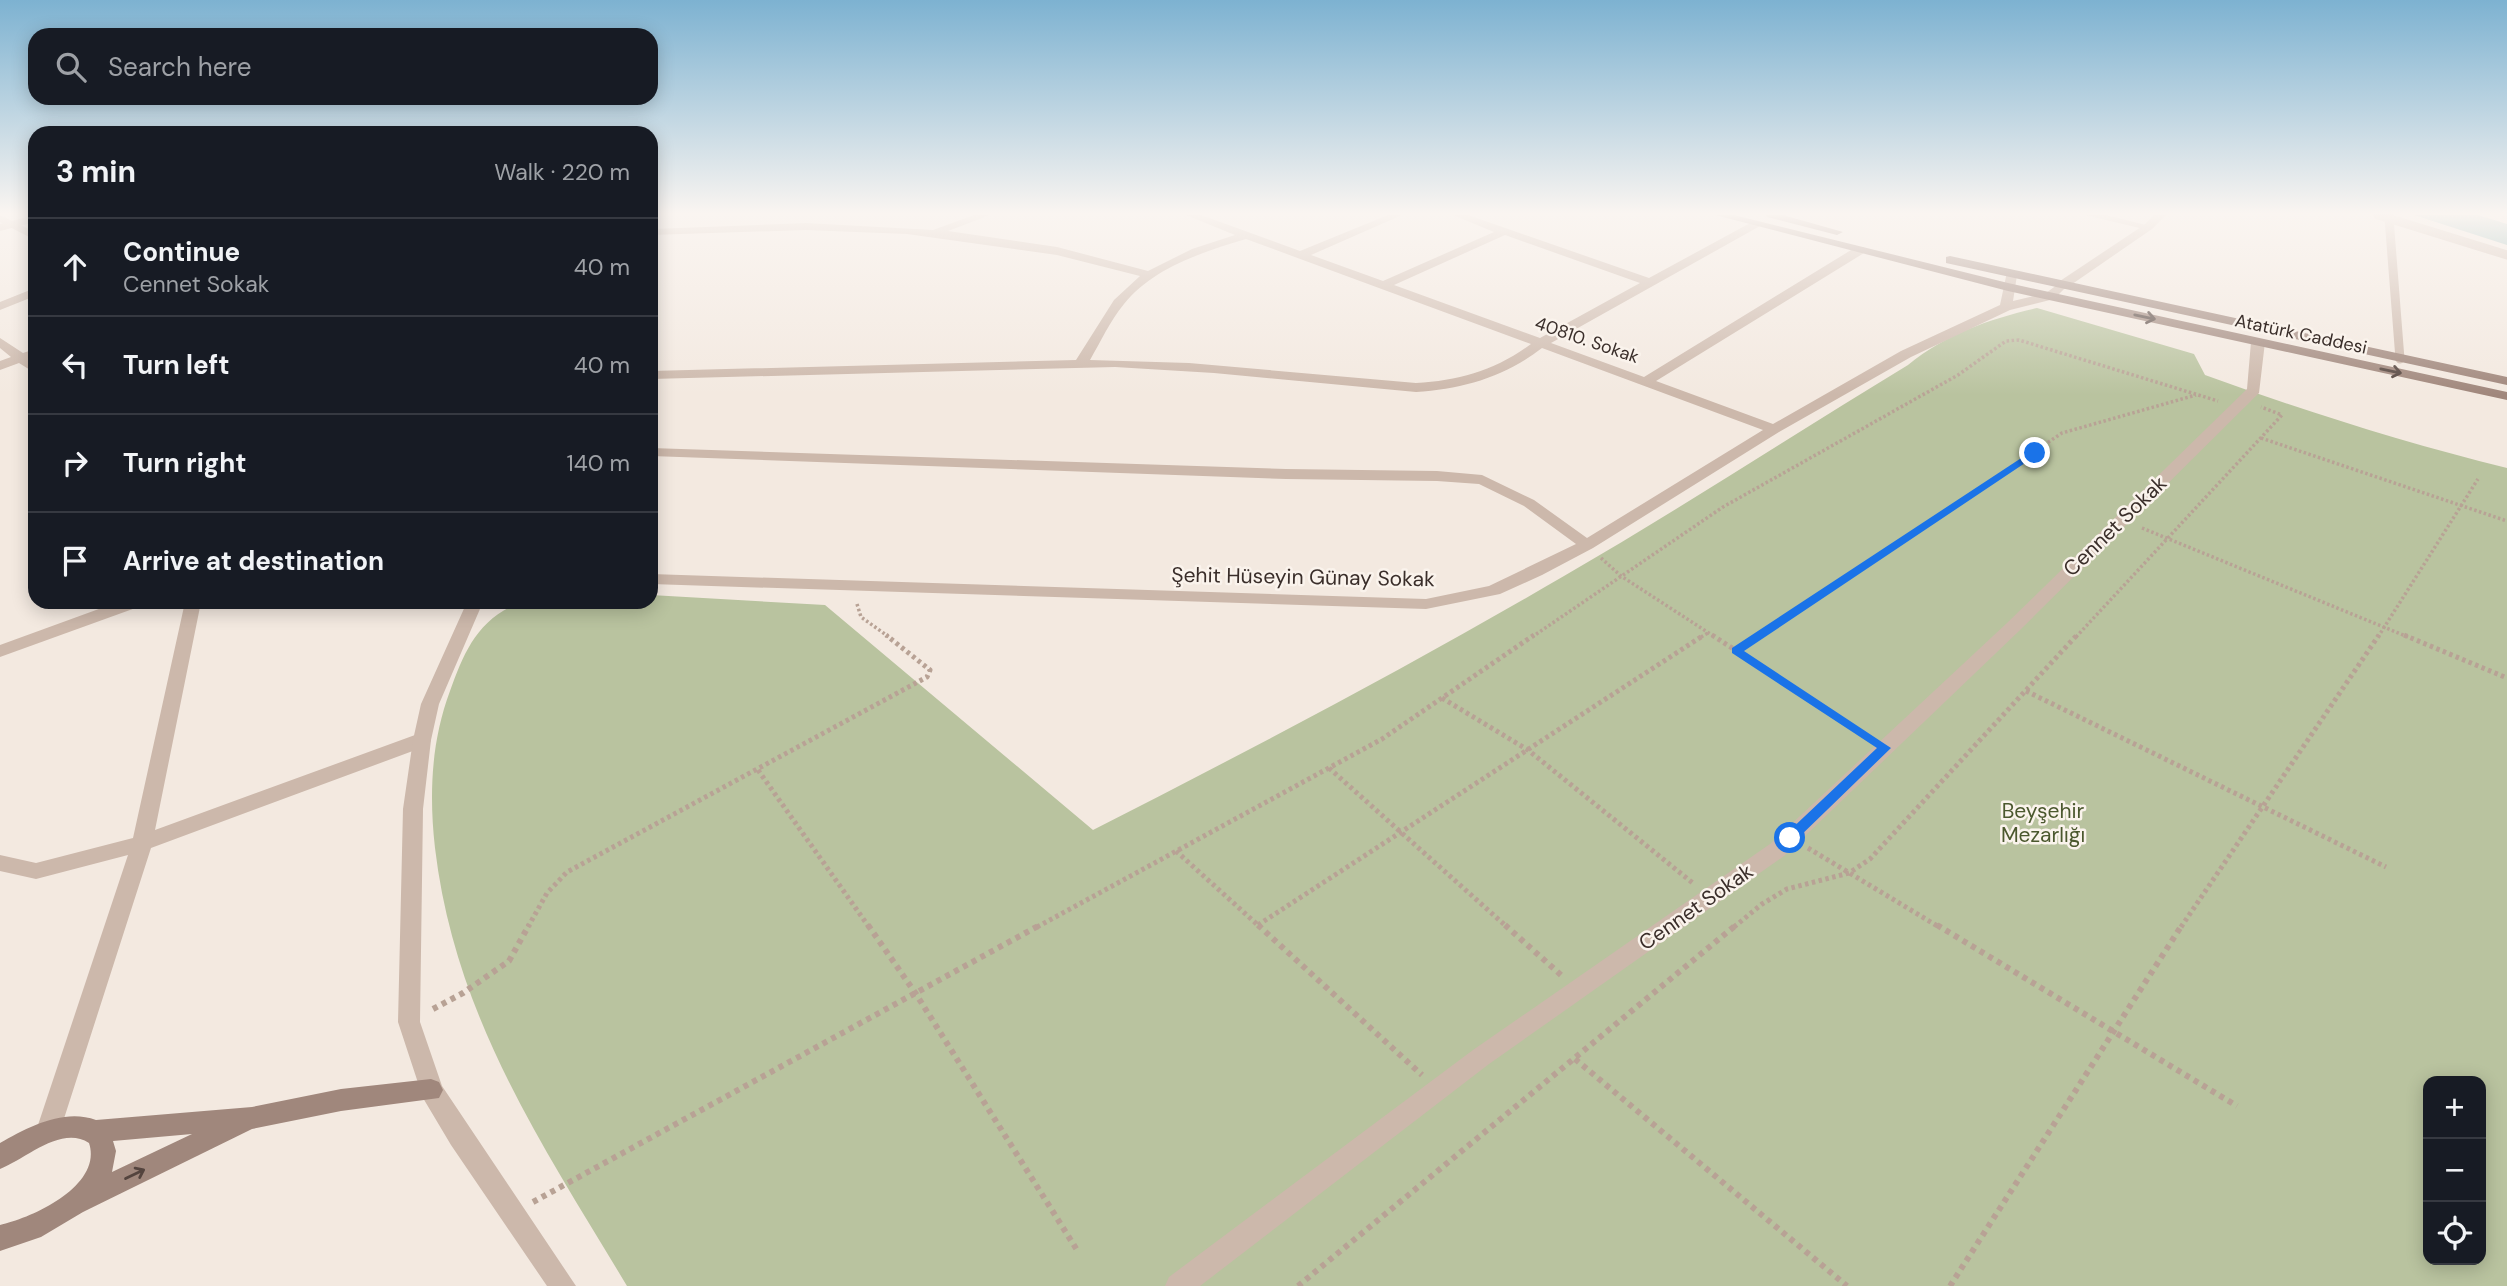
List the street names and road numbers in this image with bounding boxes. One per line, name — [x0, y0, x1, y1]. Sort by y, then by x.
street label: Atatürk Caddesi — [2233, 308, 2369, 360]
street label: 40810. Sokak — [1532, 311, 1642, 369]
street label: Cennet Sokak — [2057, 469, 2173, 582]
street label: Şehit Hüseyin Günay Sokak — [1171, 561, 1435, 593]
street label: Cennet Sokak — [1633, 857, 1759, 957]

